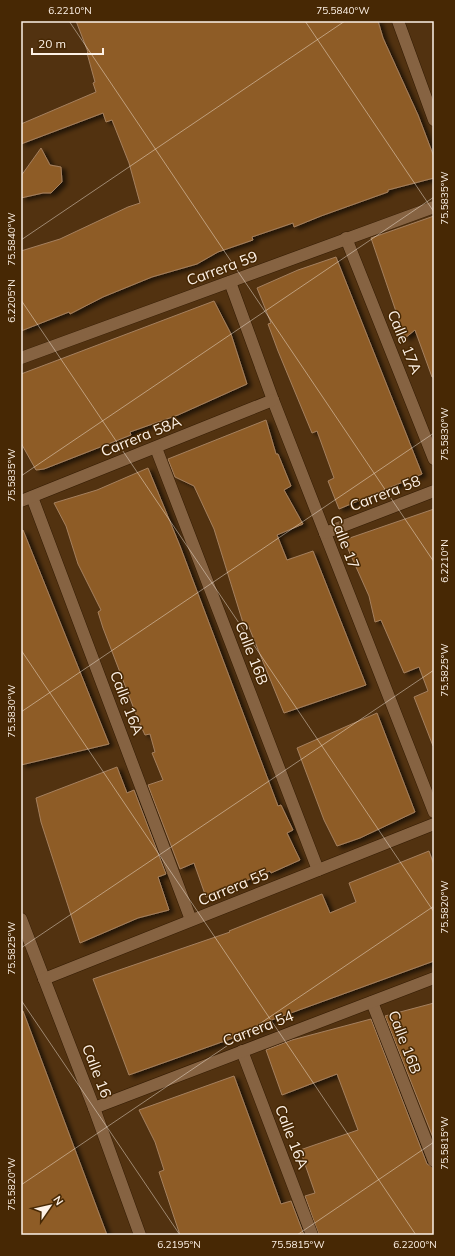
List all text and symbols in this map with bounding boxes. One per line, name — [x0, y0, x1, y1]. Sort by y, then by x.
text: 6.2210°N — [48, 4, 92, 17]
text: 75.5840°W — [316, 4, 370, 17]
scale bar — [32, 30, 103, 56]
text: 20 m — [38, 36, 66, 51]
text: 75.5835°W — [438, 171, 451, 225]
text: 75.5840°W — [5, 212, 18, 266]
street label: Carrera 59 — [184, 246, 260, 290]
text: 6.2205°N — [5, 279, 18, 323]
street label: Calle 17A — [384, 307, 426, 377]
text: 75.5830°W — [438, 407, 451, 461]
street label: Carrera 58A — [98, 411, 184, 461]
text: 75.5835°W — [5, 448, 18, 502]
street label: Carrera 58 — [347, 471, 423, 515]
street label: Calle 17 — [326, 512, 364, 572]
text: 6.2210°N — [438, 539, 451, 583]
street label: Calle 16B — [231, 619, 273, 687]
text: 75.5825°W — [438, 643, 451, 697]
street label: Calle 16A — [106, 668, 148, 738]
text: 75.5830°W — [5, 684, 18, 738]
street label: Carrera 55 — [195, 864, 271, 910]
text: 75.5820°W — [438, 880, 451, 934]
text: 75.5825°W — [5, 921, 18, 975]
street label: Carrera 54 — [220, 1006, 296, 1050]
street label: Calle 16B — [384, 1008, 426, 1076]
street label: Calle 16 — [78, 1041, 116, 1101]
street label: Calle 16A — [271, 1102, 313, 1172]
text: 75.5815°W — [438, 1116, 451, 1170]
text: 75.5820°W — [5, 1157, 18, 1211]
north arrow — [30, 1186, 70, 1226]
text: N — [50, 1193, 66, 1208]
text: 6.2195°N — [157, 1238, 201, 1251]
text: 75.5815°W — [271, 1238, 325, 1251]
text: 6.2200°N — [393, 1238, 437, 1251]

